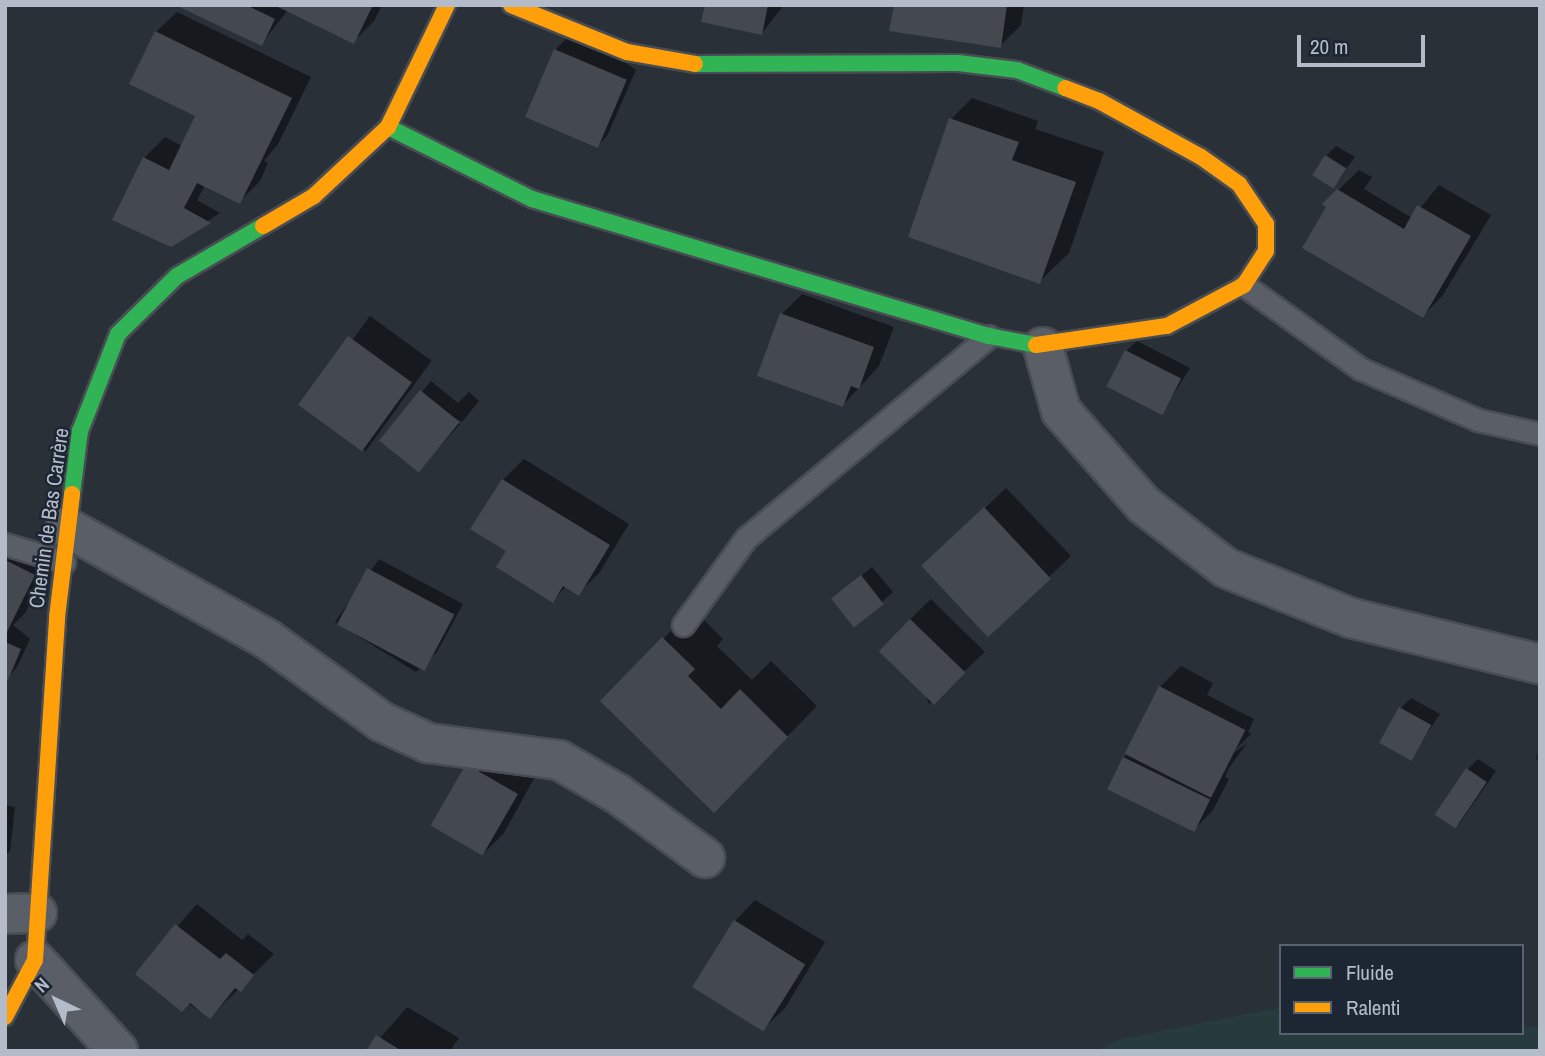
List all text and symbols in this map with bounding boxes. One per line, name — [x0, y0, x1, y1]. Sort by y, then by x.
scale bar — [1300, 21, 1428, 65]
text: 20 m — [1310, 32, 1348, 61]
street label: Chemin de Bas Carrère — [24, 426, 74, 610]
legend — [1279, 944, 1524, 1035]
text: Fluide — [1346, 958, 1394, 987]
north arrow — [21, 965, 91, 1035]
text: N — [28, 972, 54, 998]
text: Ralenti — [1346, 993, 1401, 1022]

